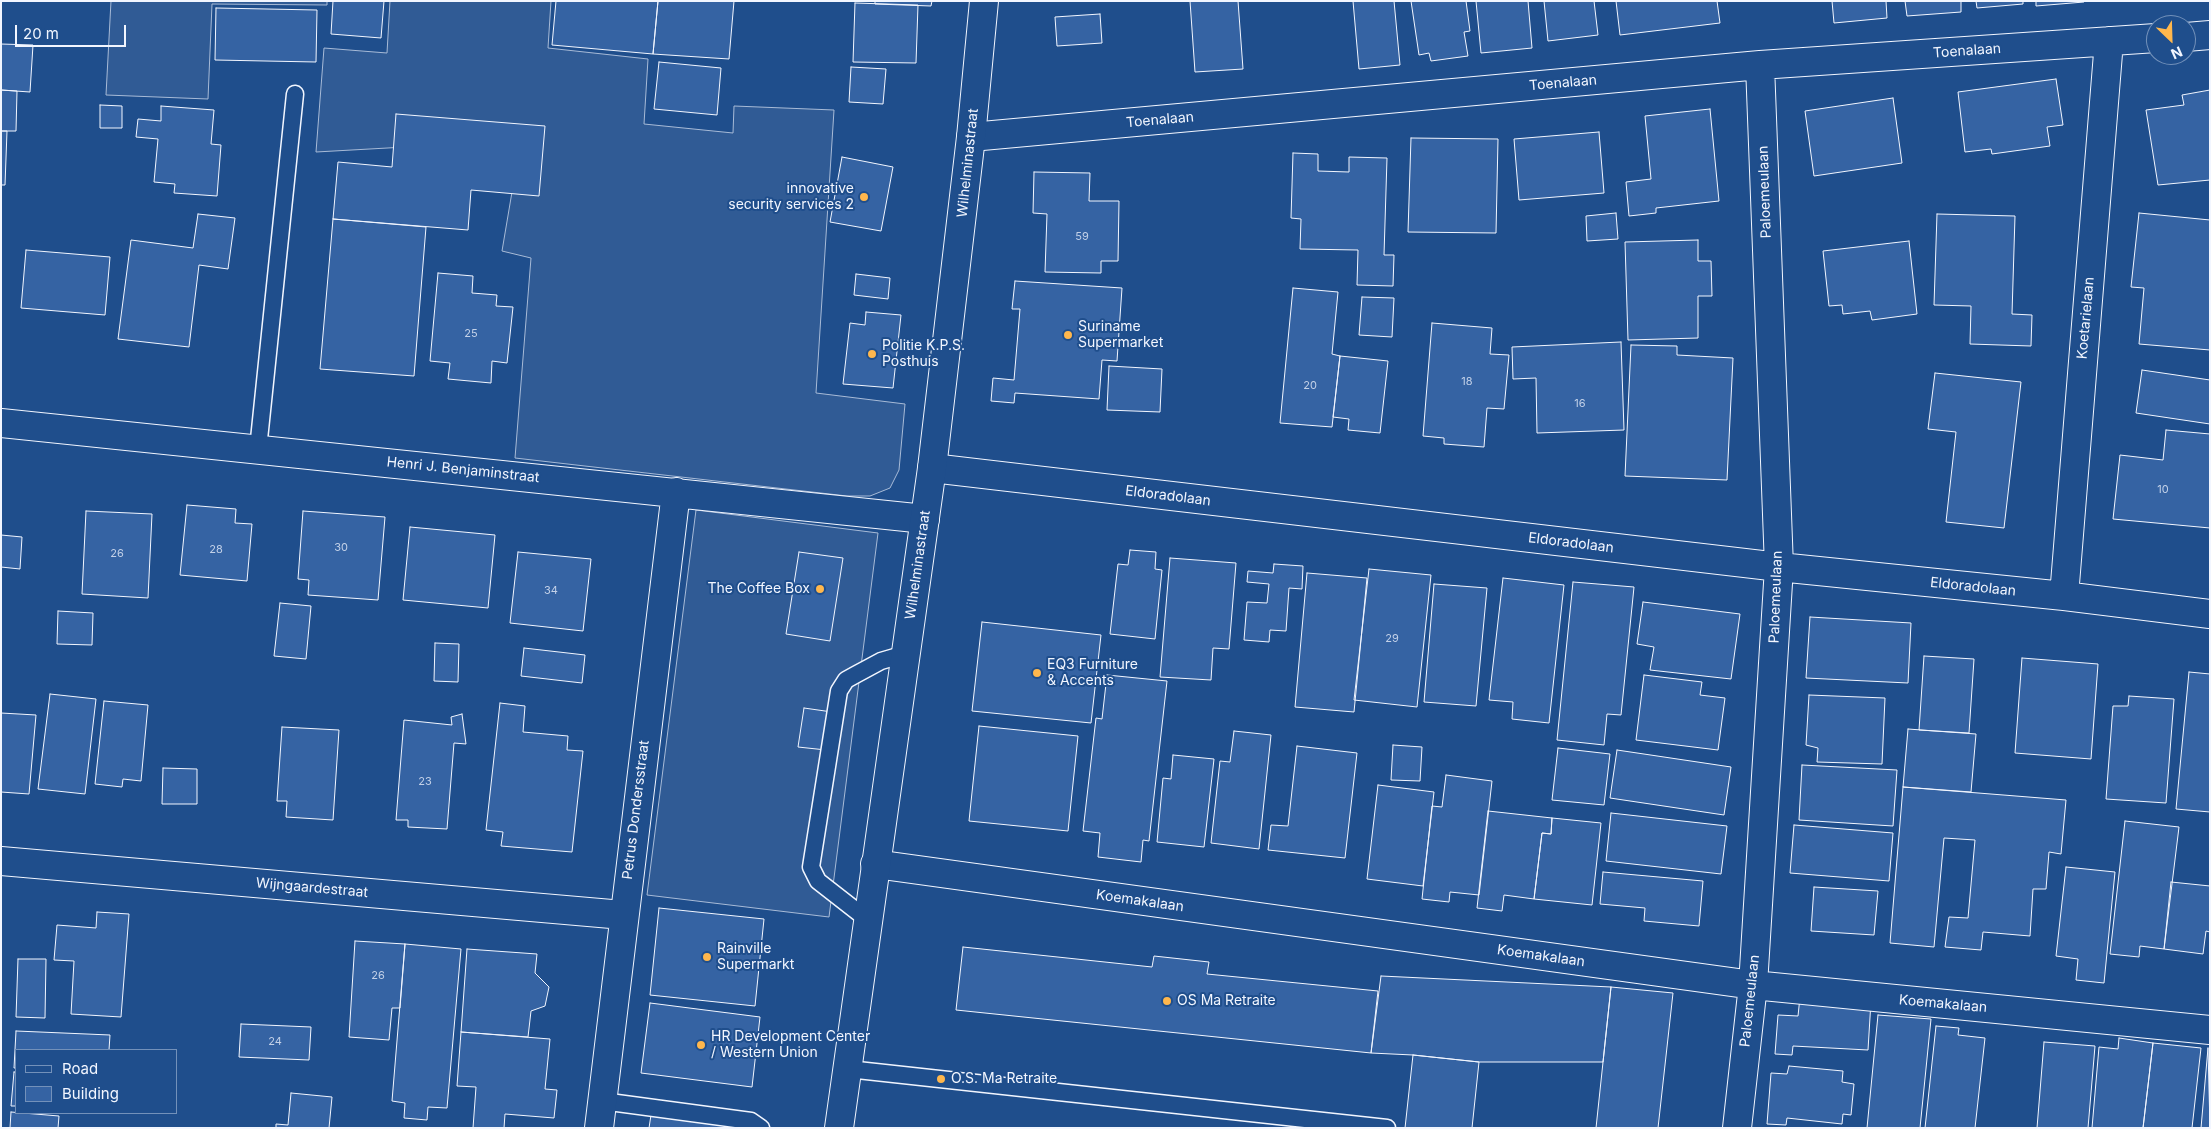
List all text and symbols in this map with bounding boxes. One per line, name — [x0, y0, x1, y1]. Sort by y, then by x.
scale bar — [18, 15, 129, 47]
north arrow — [2146, 15, 2196, 65]
text: 20 m — [23, 24, 59, 43]
street label: Toenalaan — [1932, 40, 2002, 62]
text: N — [2169, 43, 2185, 63]
street label: Toenalaan — [1528, 72, 1598, 94]
street label: Wilhelminastraat — [954, 108, 982, 218]
street label: Toenalaan — [1125, 109, 1195, 131]
street label: Paloemeulaan — [1755, 145, 1775, 239]
place label: innovative security services 2 — [728, 181, 854, 213]
marker: innovative security services 2 — [858, 191, 870, 203]
house number: 59 — [1075, 230, 1089, 244]
street label: Koetarielaan — [2074, 276, 2098, 360]
place label: Suriname Supermarket — [1078, 319, 1163, 352]
house number: 25 — [464, 327, 478, 341]
marker: Suriname Supermarket — [1062, 329, 1074, 341]
place label: Politie K.P.S. Posthuis — [882, 338, 965, 371]
marker: Politie K.P.S. Posthuis — [866, 348, 878, 360]
house number: 18 — [1461, 375, 1473, 389]
house number: 20 — [1303, 379, 1317, 393]
house number: 16 — [1574, 397, 1586, 411]
street label: Henri J. Benjaminstraat — [386, 454, 540, 486]
street label: Eldoradolaan — [1124, 482, 1212, 510]
house number: 10 — [2157, 483, 2169, 497]
street label: Wilhelminastraat — [902, 509, 934, 621]
street label: Eldoradolaan — [1527, 529, 1615, 557]
house number: 30 — [334, 541, 348, 555]
house number: 28 — [209, 543, 223, 557]
house number: 26 — [110, 547, 124, 561]
street label: Paloemeulaan — [1766, 550, 1786, 644]
street label: Eldoradolaan — [1929, 574, 2017, 600]
place label: The Coffee Box — [707, 581, 810, 597]
marker: The Coffee Box — [814, 583, 826, 595]
house number: 34 — [544, 584, 558, 598]
house number: 29 — [1385, 632, 1399, 646]
place label: EQ3 Furniture & Accents — [1047, 657, 1138, 690]
marker: EQ3 Furniture & Accents — [1031, 667, 1043, 679]
street label: Petrus Dondersstraat — [619, 739, 653, 881]
house number: 23 — [418, 775, 432, 789]
street label: Wijngaardestraat — [255, 875, 369, 901]
street label: Koemakalaan — [1095, 887, 1185, 915]
place label: Rainville Supermarkt — [717, 941, 794, 974]
street label: Koemakalaan — [1496, 942, 1586, 970]
marker: Rainville Supermarkt — [701, 951, 713, 963]
street label: Paloemeulaan — [1737, 954, 1763, 1048]
house number: 26 — [371, 969, 385, 983]
street label: Koemakalaan — [1898, 992, 1988, 1016]
place label: OS Ma Retraite — [1177, 993, 1276, 1009]
marker: OS Ma Retraite — [1161, 995, 1173, 1007]
place label: HR Development Center / Western Union — [711, 1029, 870, 1062]
house number: 24 — [268, 1035, 282, 1049]
marker: HR Development Center / Western Union — [695, 1039, 707, 1051]
legend — [15, 1049, 178, 1114]
text: Road — [62, 1059, 98, 1078]
place label: O.S. Ma Retraite — [951, 1071, 1057, 1087]
marker: O.S. Ma Retraite — [935, 1073, 947, 1085]
text: Building — [62, 1084, 119, 1103]

